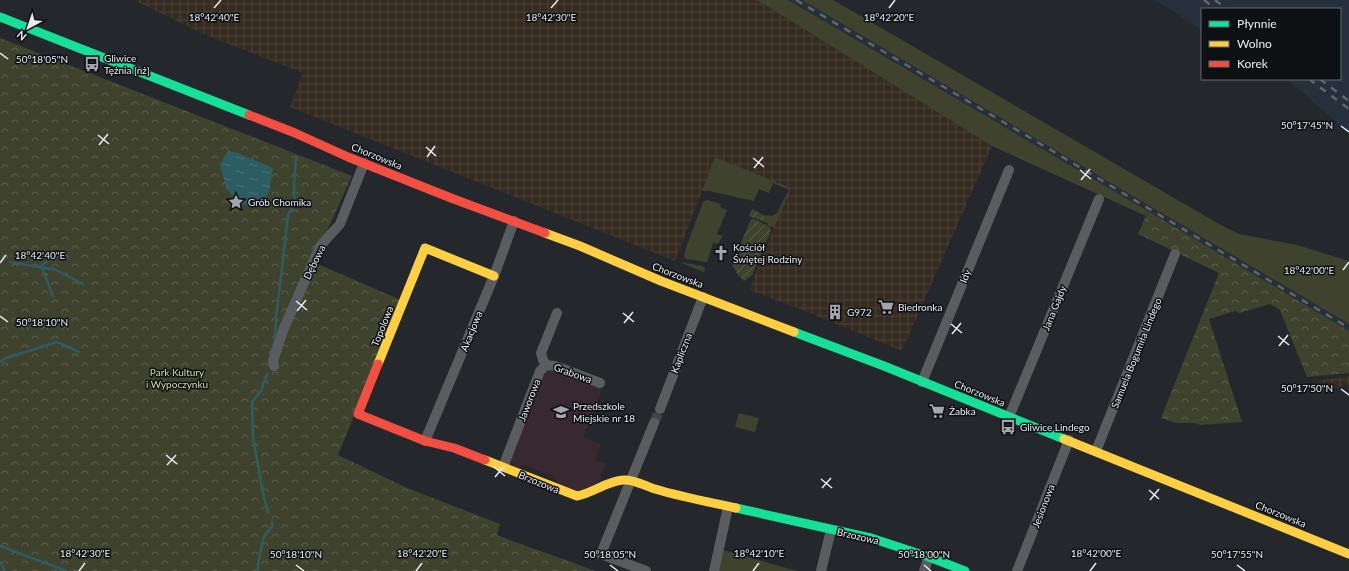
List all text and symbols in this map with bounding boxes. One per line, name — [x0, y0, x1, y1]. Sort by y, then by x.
north arrow — [8, 8, 48, 48]
legend — [1201, 8, 1341, 80]
text: 18°42'40"E — [189, 11, 239, 23]
text: 18°42'30"E — [526, 11, 576, 23]
text: 18°42'20"E — [864, 11, 914, 23]
text: Płynnie — [1237, 16, 1277, 31]
text: N — [14, 28, 29, 44]
text: Wolno — [1237, 36, 1272, 51]
place label: Gliwice Tężnia [nż] — [104, 52, 150, 76]
text: 50°18'05"N — [16, 53, 68, 65]
bus stop icon: Gliwice Tężnia [nż] — [83, 55, 101, 73]
text: Korek — [1237, 56, 1269, 71]
text: 50°17'45"N — [1281, 119, 1333, 131]
street label: Chorzowska — [350, 140, 404, 172]
place icon: Grób Chomika — [227, 193, 245, 211]
place label: Grób Chomika — [248, 196, 311, 208]
place label: Kościół Świętej Rodziny — [733, 241, 803, 265]
street label: Dębowa — [301, 243, 327, 281]
church icon: Kościół Świętej Rodziny — [712, 244, 730, 262]
text: 18°42'40"E — [15, 249, 65, 261]
street label: Chorzowska — [651, 260, 705, 290]
text: 18°42'00"E — [1284, 264, 1334, 276]
street label: Idy — [957, 267, 973, 284]
street label: Jana Gajdy — [1040, 283, 1069, 332]
street label: Samuela Bogumiła Lindego — [1108, 296, 1164, 410]
supermarket icon: Biedronka — [877, 298, 895, 316]
place label: Biedronka — [898, 301, 942, 313]
building icon: G972 — [826, 303, 844, 321]
street label: Topolowa — [369, 304, 396, 348]
place label: G972 — [847, 306, 872, 318]
street label: Akacjowa — [458, 309, 485, 353]
text: 50°18'10"N — [16, 316, 68, 328]
street label: Kapliczna — [668, 331, 694, 375]
street label: Grabowa — [552, 361, 594, 385]
park label: Park Kultury i Wypoczynku — [146, 366, 208, 390]
street label: Jaworowa — [515, 377, 543, 423]
street label: Chorzowska — [953, 377, 1007, 409]
text: 50°17'50"N — [1281, 382, 1333, 394]
place label: Przedszkole Miejskie nr 18 — [573, 400, 635, 424]
supermarket icon: Żabka — [928, 402, 946, 420]
school or university icon: Przedszkole Miejskie nr 18 — [552, 403, 570, 421]
place label: Żabka — [949, 405, 976, 417]
bus stop icon: Gliwice Lindego — [999, 418, 1017, 436]
place label: Gliwice Lindego — [1020, 421, 1090, 433]
street label: Brzozowa — [517, 468, 561, 496]
street label: Jesionowa — [1029, 483, 1057, 529]
street label: Chorzowska — [1254, 498, 1308, 530]
street label: Brzozowa — [836, 525, 880, 547]
text: 18°42'30"E — [60, 547, 110, 559]
text: 18°42'20"E — [397, 547, 447, 559]
text: 18°42'10"E — [734, 547, 784, 559]
text: 18°42'00"E — [1071, 547, 1121, 559]
text: 50°18'10"N — [270, 548, 322, 560]
text: 50°18'05"N — [584, 548, 636, 560]
text: 50°18'00"N — [898, 548, 950, 560]
text: 50°17'55"N — [1211, 548, 1263, 560]

